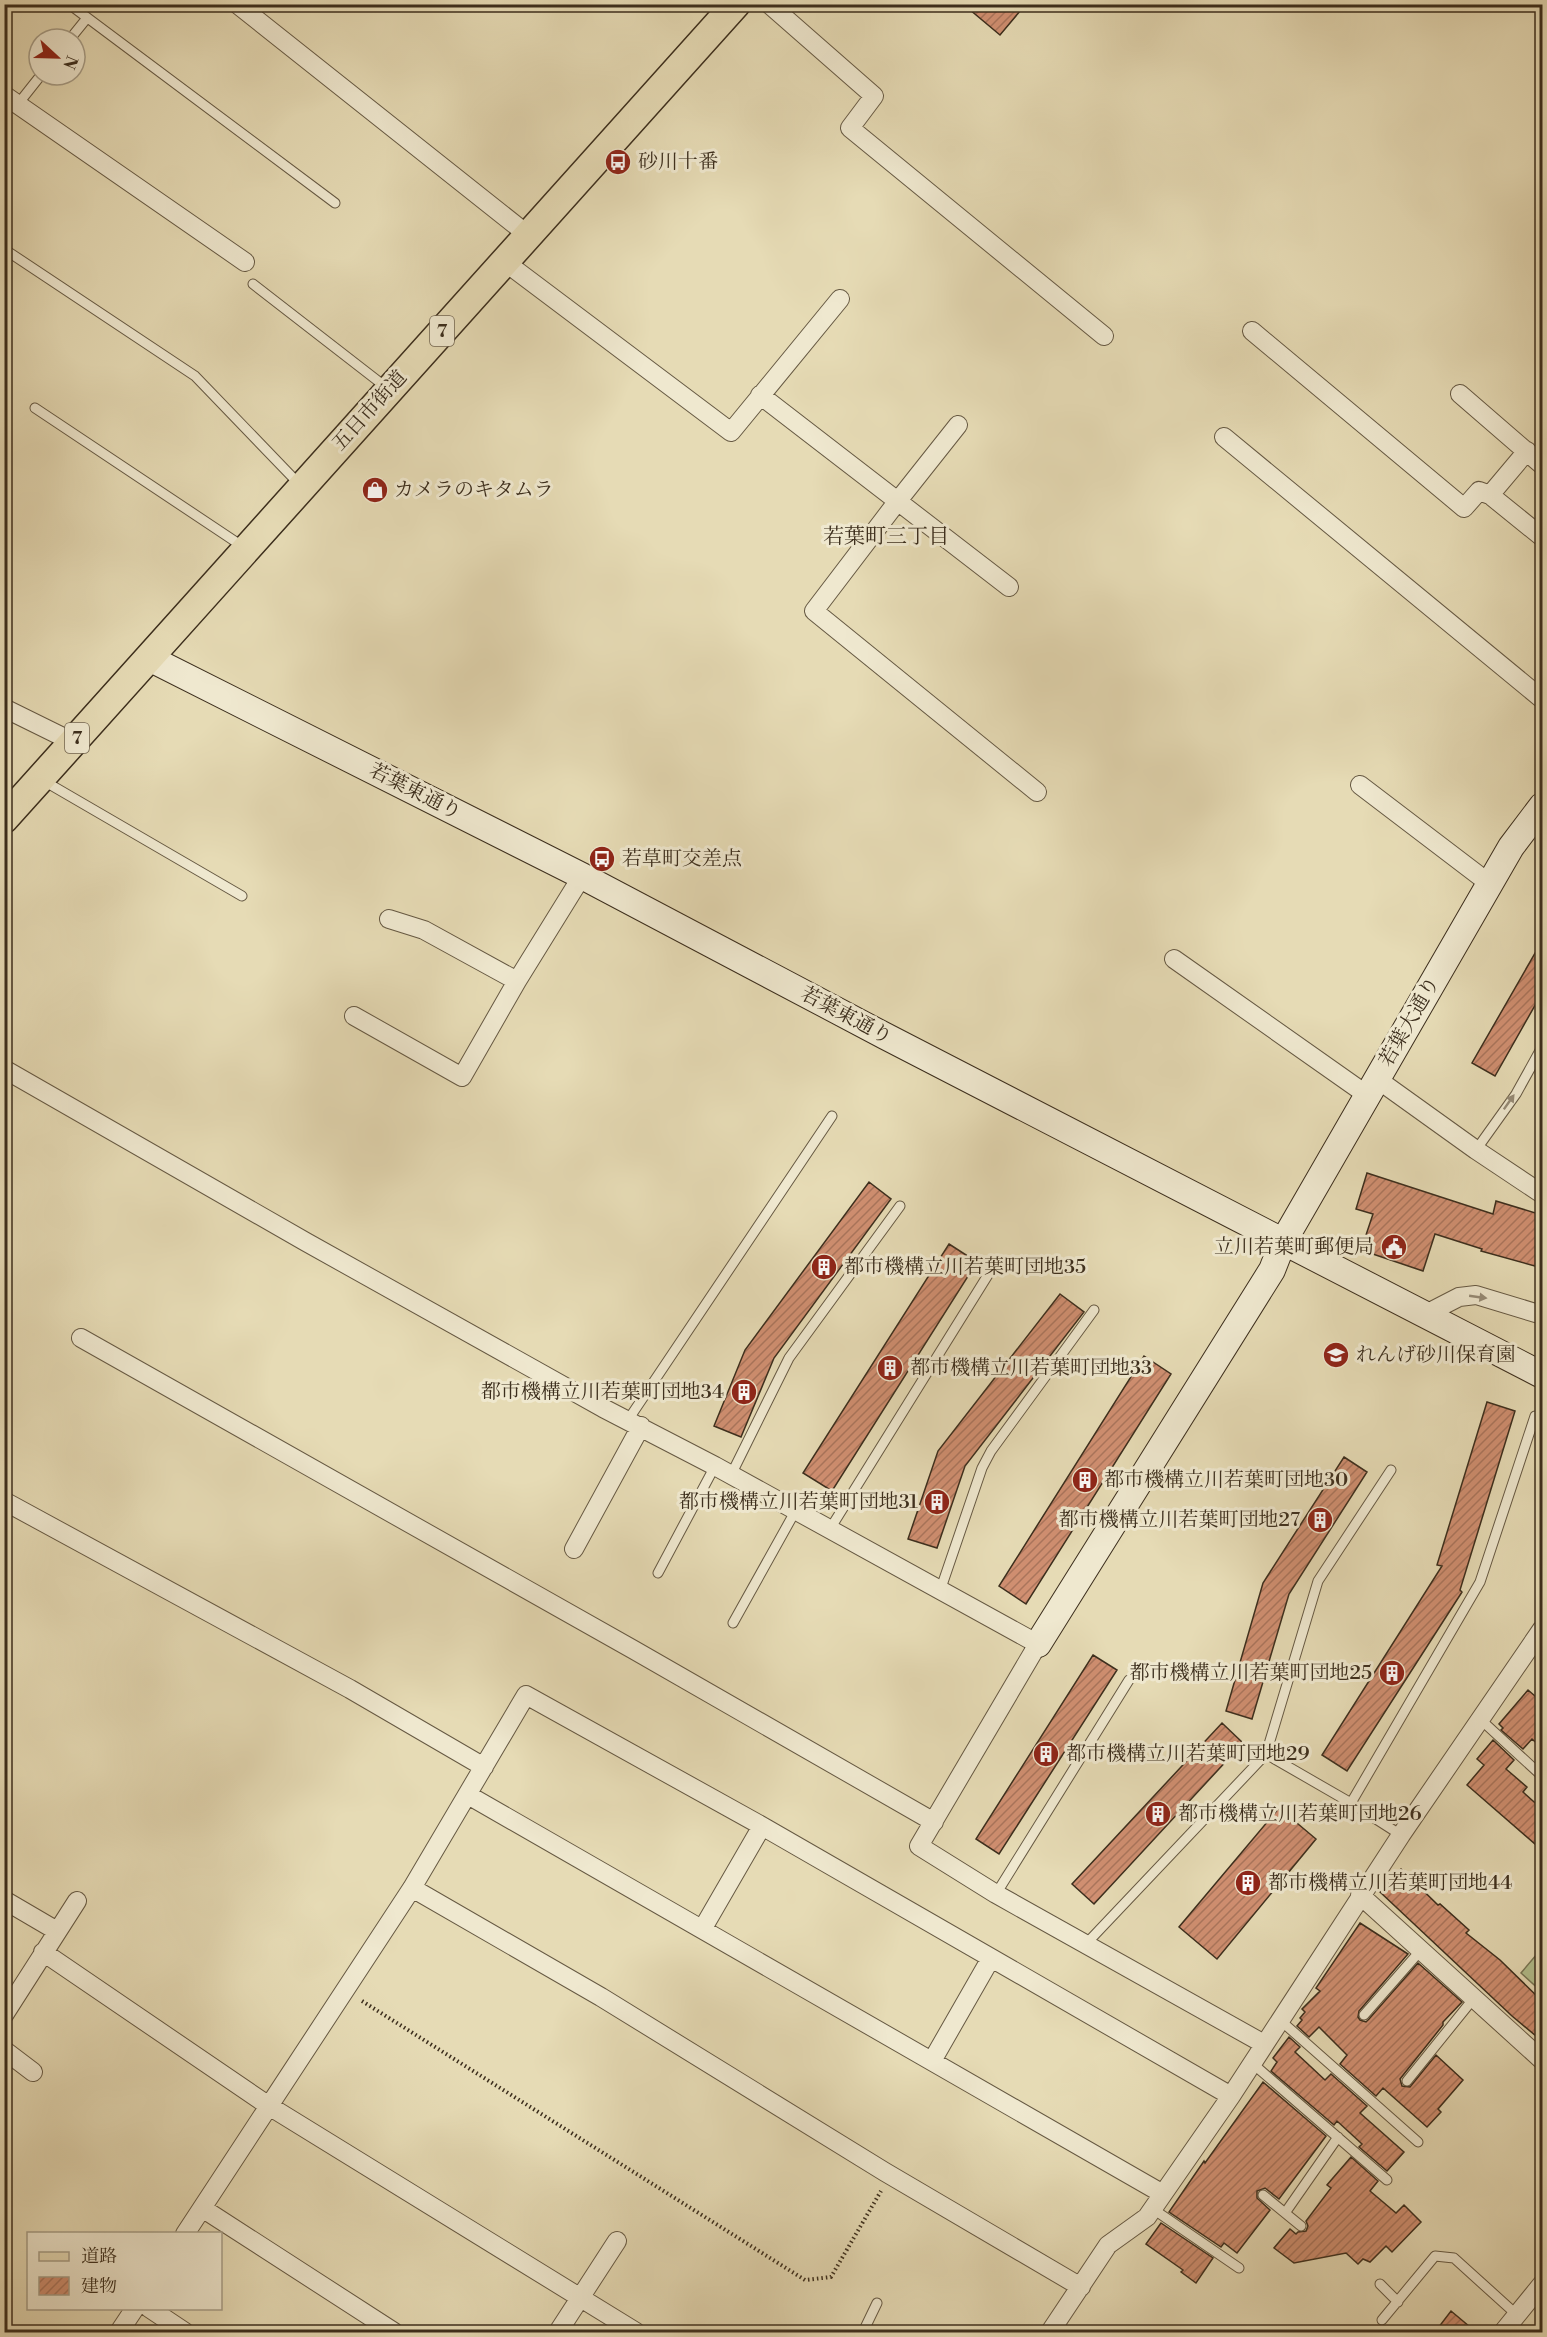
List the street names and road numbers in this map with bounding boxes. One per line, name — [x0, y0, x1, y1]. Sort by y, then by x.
road number: 7 — [430, 316, 454, 346]
street label: 五日市街道 — [327, 365, 413, 457]
road number: 7 — [65, 723, 89, 753]
street label: 若葉東通り — [365, 758, 465, 826]
street label: 若葉大通り — [1374, 972, 1446, 1072]
street label: 若葉東通り — [796, 981, 896, 1051]

